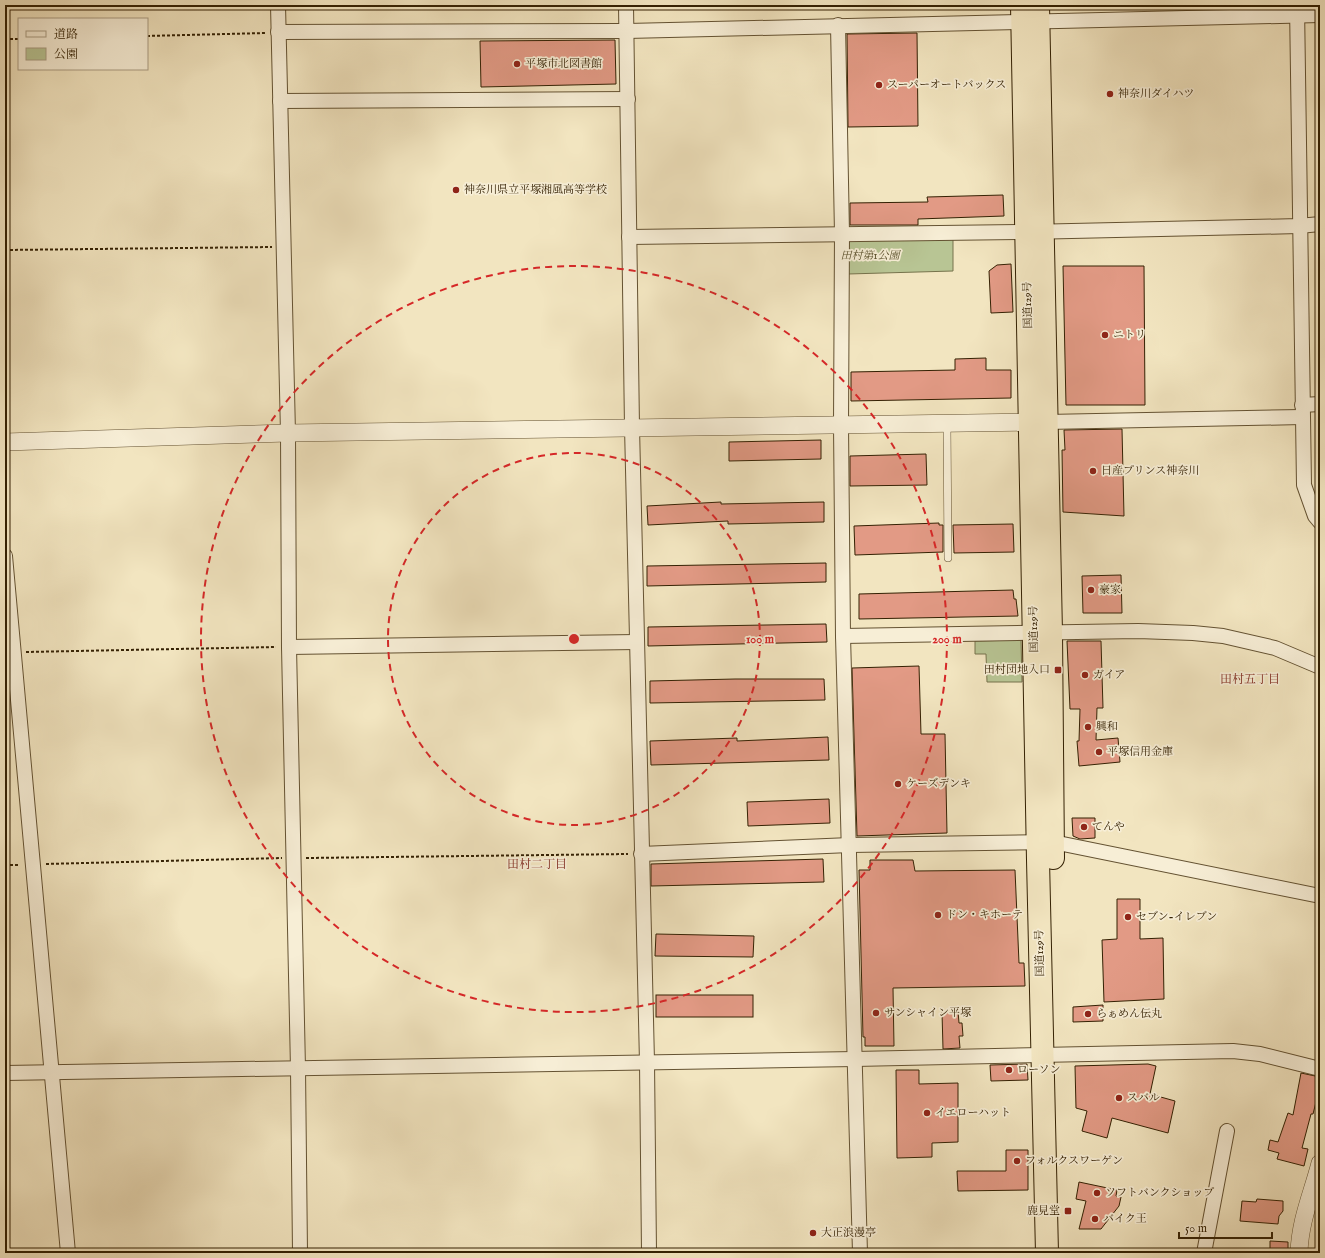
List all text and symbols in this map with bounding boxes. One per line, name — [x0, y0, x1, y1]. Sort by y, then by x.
legend — [18, 18, 148, 70]
text: 道路 — [54, 27, 78, 42]
text: 公園 — [54, 47, 78, 62]
place label: 平塚市北図書館 — [525, 57, 602, 71]
marker: 平塚市北図書館 — [512, 59, 522, 69]
place label: スーパーオートバックス — [887, 78, 1006, 92]
marker: スーパーオートバックス — [874, 80, 884, 90]
place label: 神奈川ダイハツ — [1118, 87, 1195, 101]
marker: 神奈川ダイハツ — [1105, 89, 1115, 99]
place label: 神奈川県立平塚湘風高等学校 — [464, 183, 607, 197]
marker: 神奈川県立平塚湘風高等学校 — [451, 185, 461, 195]
park label: 田村第1公園 — [841, 249, 901, 263]
street label: 国道129号 — [1021, 281, 1035, 329]
place label: ニトリ — [1113, 328, 1146, 342]
marker: ニトリ — [1100, 330, 1110, 340]
place label: 日産プリンス神奈川 — [1101, 464, 1199, 478]
marker: 日産プリンス神奈川 — [1088, 466, 1098, 476]
place label: 豪家 — [1099, 583, 1121, 597]
marker: 豪家 — [1086, 585, 1096, 595]
street label: 国道129号 — [1027, 605, 1041, 653]
centre of rings — [567, 632, 581, 646]
text: 100 m — [746, 632, 775, 647]
text: 200 m — [932, 632, 962, 647]
place label: 田村団地入口 — [984, 663, 1050, 677]
marker: 田村団地入口 — [1053, 665, 1063, 675]
place label: ガイア — [1093, 668, 1125, 682]
marker: ガイア — [1080, 670, 1090, 680]
district label: 田村五丁目 — [1220, 672, 1280, 687]
place label: 興和 — [1096, 720, 1118, 734]
marker: 興和 — [1083, 722, 1093, 732]
place label: 平塚信用金庫 — [1107, 745, 1173, 759]
marker: 平塚信用金庫 — [1094, 747, 1104, 757]
place label: ケーズデンキ — [906, 777, 971, 791]
marker: ケーズデンキ — [893, 779, 903, 789]
place label: てんや — [1092, 820, 1125, 834]
marker: てんや — [1079, 822, 1089, 832]
district label: 田村二丁目 — [507, 857, 567, 872]
place label: ドン・キホーテ — [946, 908, 1023, 922]
marker: ドン・キホーテ — [933, 910, 943, 920]
place label: セブン-イレブン — [1136, 910, 1217, 924]
marker: セブン-イレブン — [1123, 912, 1133, 922]
street label: 国道129号 — [1033, 929, 1047, 977]
place label: サンシャイン平塚 — [884, 1006, 971, 1020]
place label: らぁめん伝丸 — [1096, 1007, 1162, 1021]
marker: サンシャイン平塚 — [871, 1008, 881, 1018]
marker: らぁめん伝丸 — [1083, 1009, 1093, 1019]
place label: ローソン — [1017, 1063, 1061, 1077]
marker: ローソン — [1004, 1065, 1014, 1075]
place label: スバル — [1127, 1091, 1160, 1105]
marker: スバル — [1114, 1093, 1124, 1103]
place label: イエローハット — [935, 1106, 1011, 1120]
marker: イエローハット — [922, 1108, 932, 1118]
place label: フォルクスワーゲン — [1025, 1154, 1123, 1168]
marker: フォルクスワーゲン — [1012, 1156, 1022, 1166]
place label: ソフトバンクショップ — [1105, 1186, 1214, 1200]
marker: ソフトバンクショップ — [1092, 1188, 1102, 1198]
place label: 鹿見堂 — [1027, 1204, 1060, 1218]
marker: 鹿見堂 — [1063, 1206, 1073, 1216]
place label: バイク王 — [1103, 1212, 1147, 1226]
marker: バイク王 — [1090, 1214, 1100, 1224]
scale bar — [1179, 1214, 1272, 1240]
text: 50 m — [1185, 1221, 1207, 1236]
place label: 大正浪漫亭 — [821, 1226, 876, 1240]
marker: 大正浪漫亭 — [808, 1228, 818, 1238]

